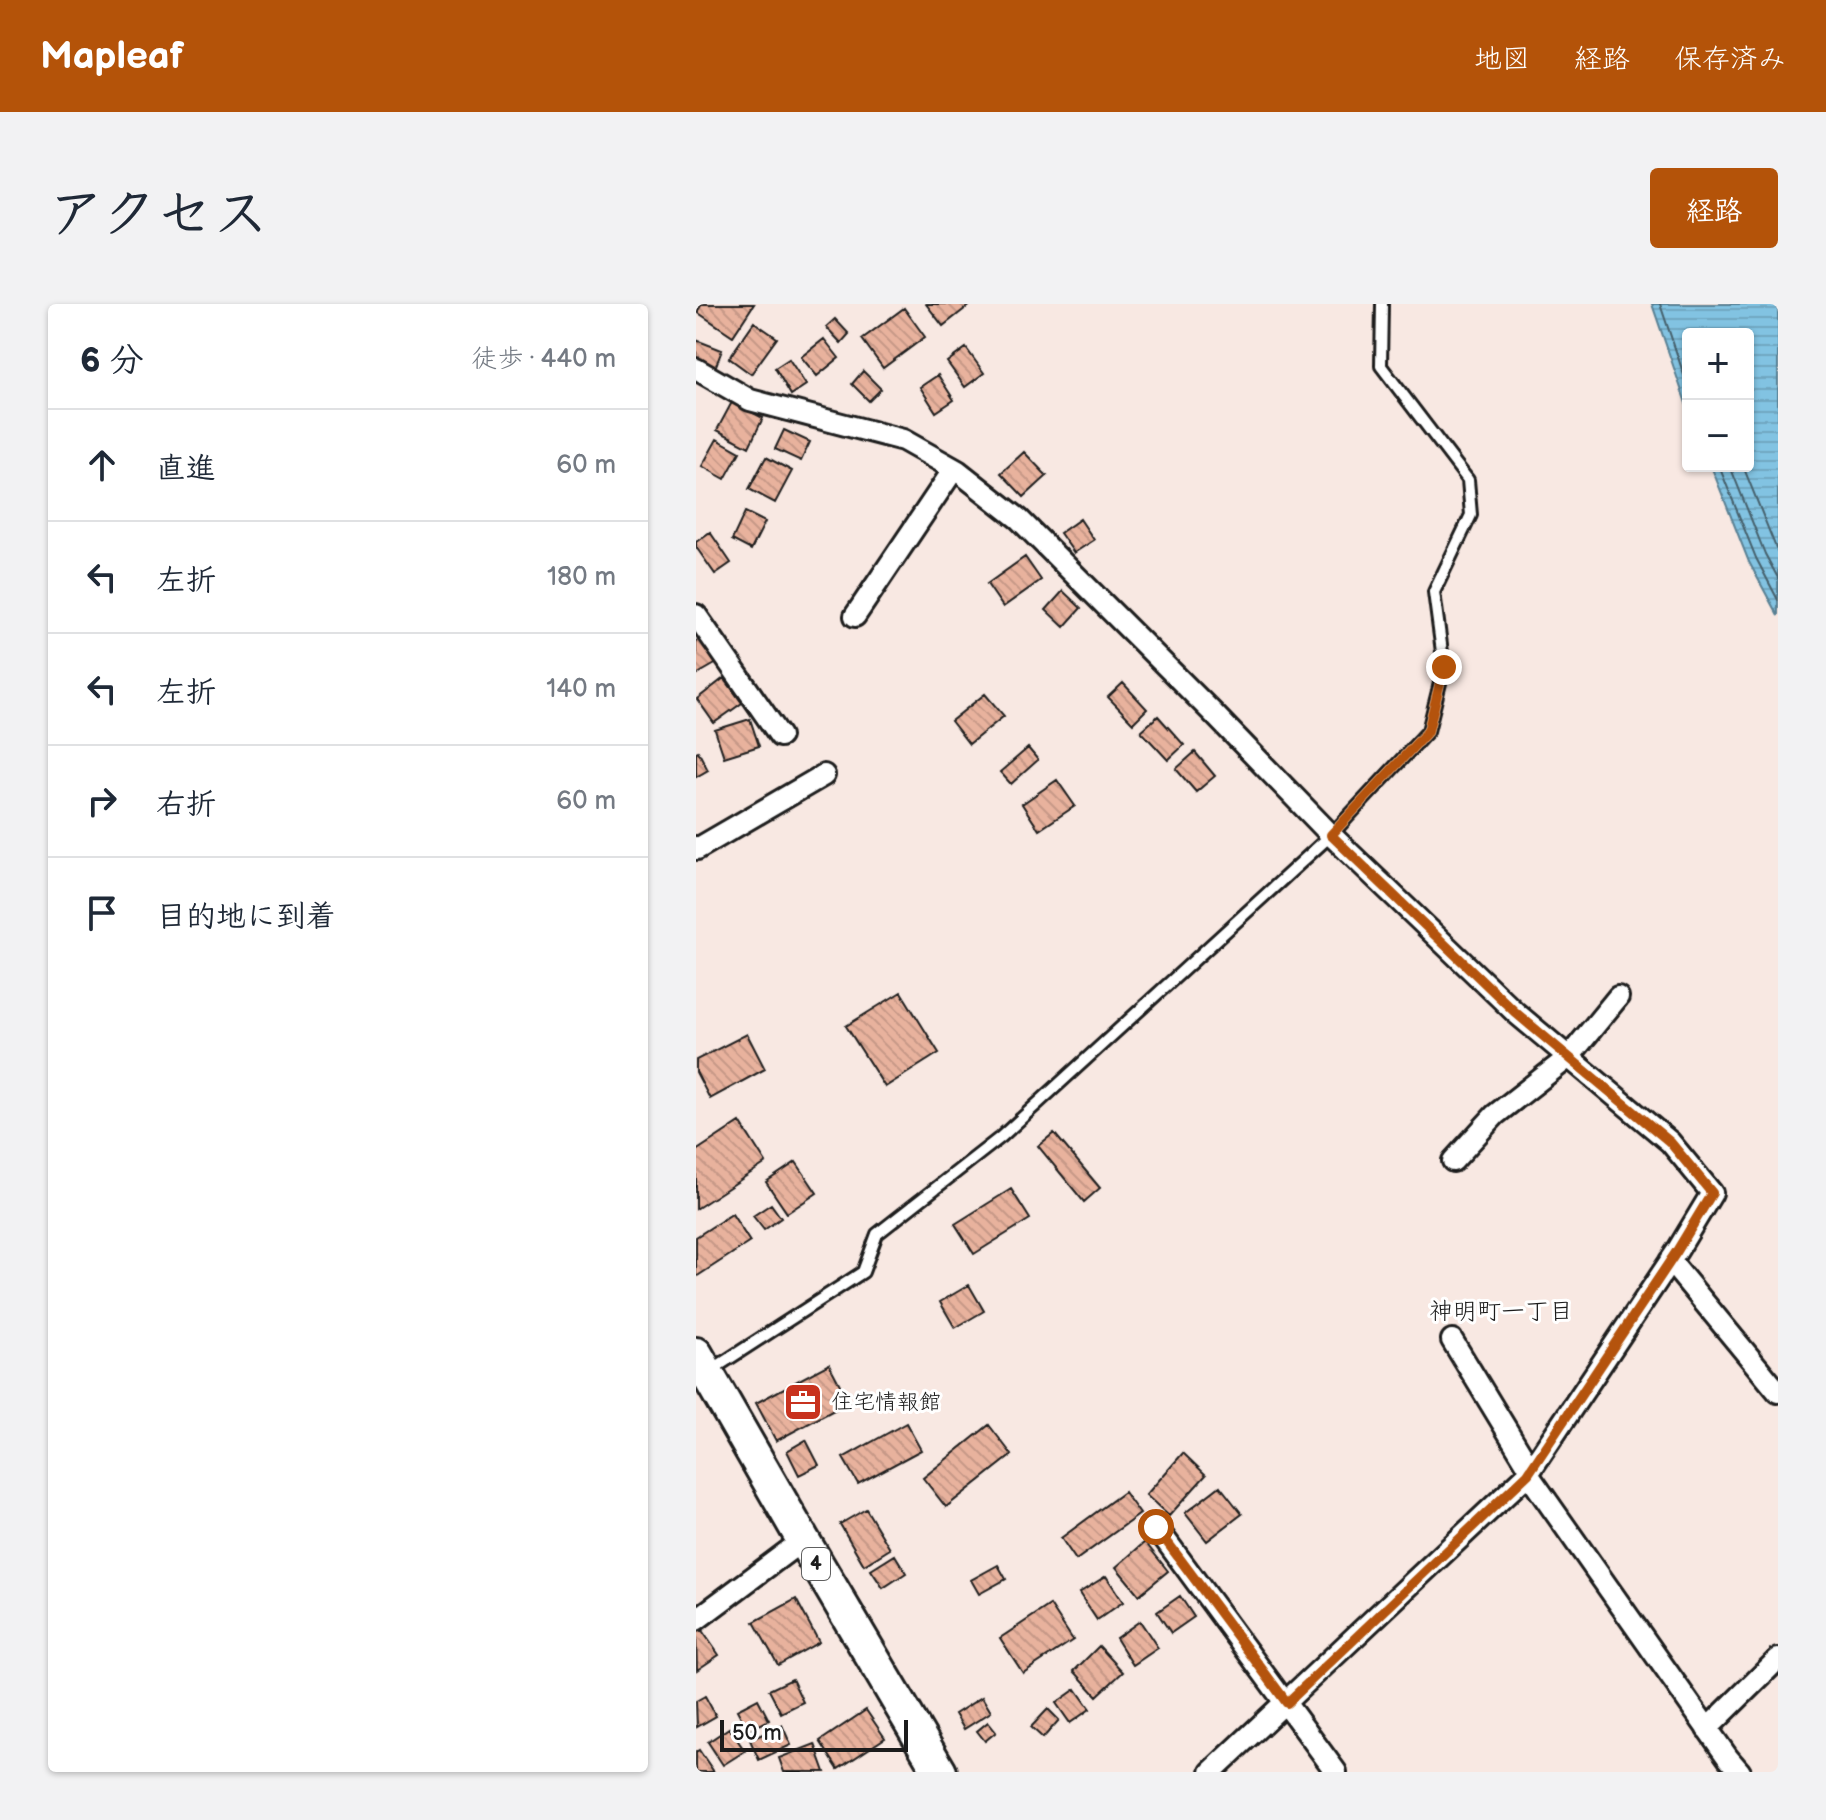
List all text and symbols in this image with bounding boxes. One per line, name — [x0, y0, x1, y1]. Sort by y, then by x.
text: Mapleaf — [40, 34, 184, 79]
text: 地図 — [1474, 43, 1530, 76]
text: 経路 — [1574, 43, 1630, 76]
text: 保存済み — [1674, 43, 1786, 76]
button: 経路 — [1650, 168, 1778, 248]
text: アクセス — [48, 182, 269, 249]
map controls — [1682, 328, 1754, 472]
button: + — [1682, 328, 1754, 400]
text: 6 分 — [80, 340, 144, 381]
text: 徒歩 · 440 m — [472, 344, 616, 375]
button: − — [1682, 400, 1754, 472]
icon: ahead — [80, 443, 124, 487]
text: 60 m — [556, 450, 616, 481]
text: 直進 — [156, 451, 216, 487]
icon: left — [80, 555, 124, 599]
text: 180 m — [547, 562, 616, 593]
text: 左折 — [156, 563, 216, 599]
route end — [1426, 649, 1462, 685]
icon: left — [80, 667, 124, 711]
text: 140 m — [546, 674, 616, 705]
text: 左折 — [156, 675, 216, 711]
icon: right — [80, 779, 124, 823]
text: 60 m — [556, 786, 616, 817]
text: 右折 — [156, 787, 216, 823]
icon: arrive — [80, 891, 124, 935]
text: 目的地に到着 — [156, 899, 336, 935]
district label: 神明町一丁目 — [1429, 1297, 1573, 1326]
office icon: 住宅情報館 — [782, 1381, 824, 1423]
place label: 住宅情報館 — [831, 1389, 941, 1416]
route start — [1138, 1509, 1174, 1545]
road number: 4 — [802, 1548, 830, 1580]
scale bar — [720, 1716, 908, 1752]
text: 50 m — [732, 1720, 782, 1747]

